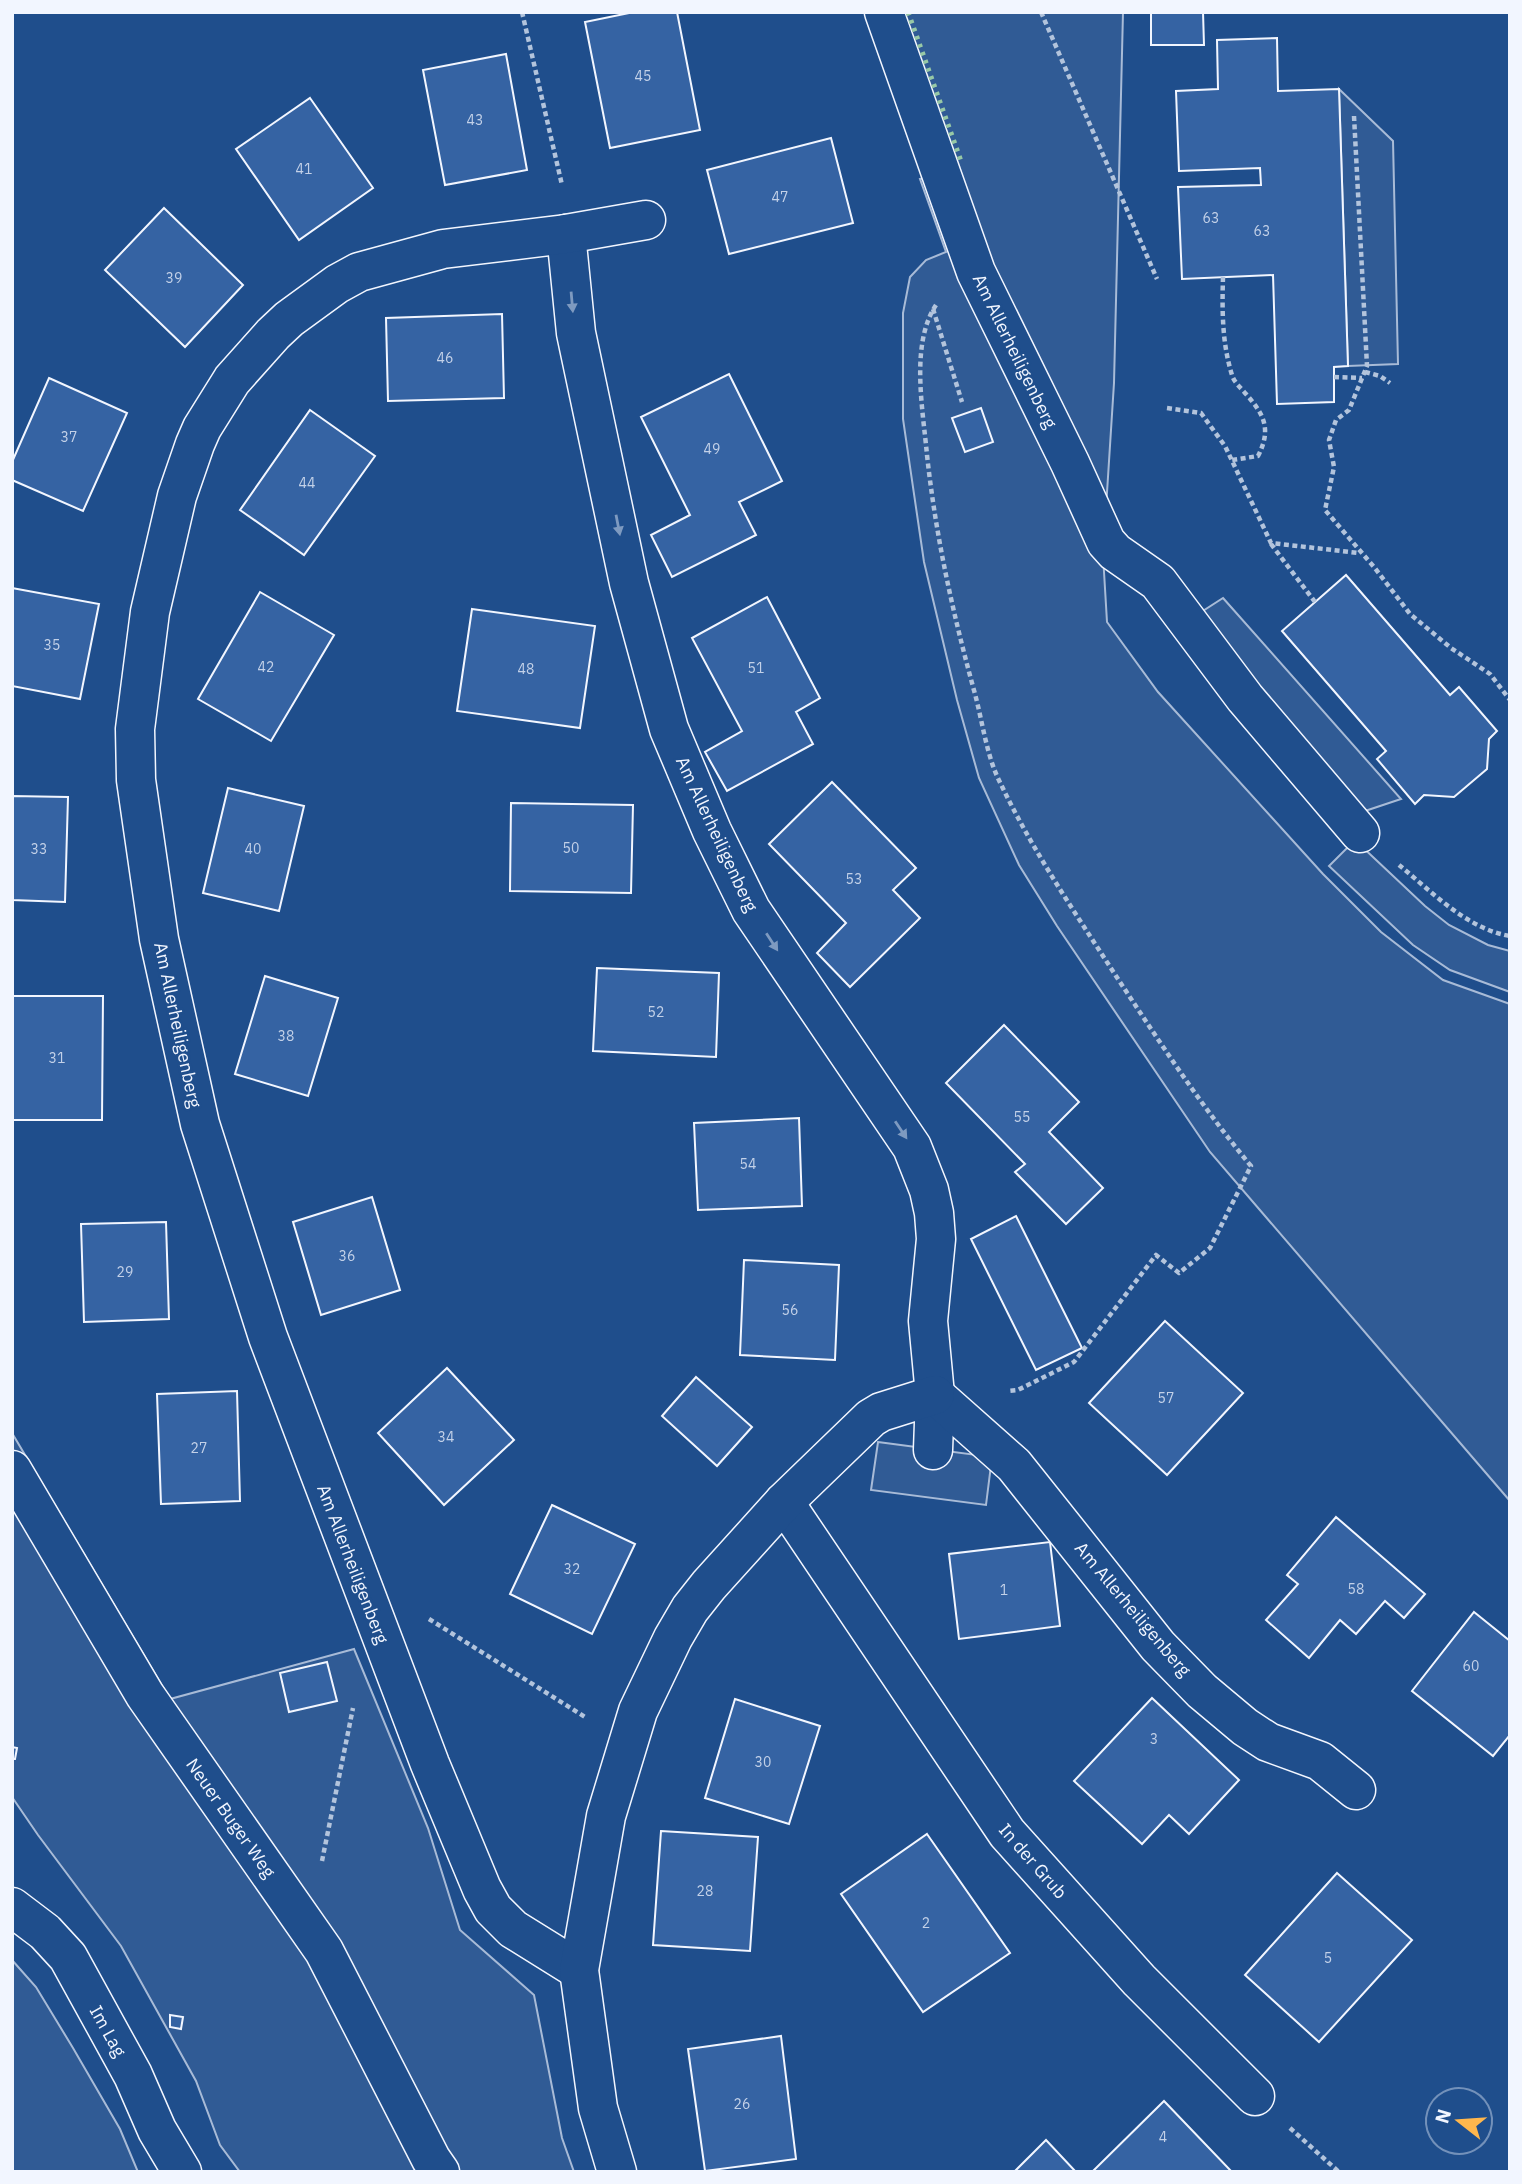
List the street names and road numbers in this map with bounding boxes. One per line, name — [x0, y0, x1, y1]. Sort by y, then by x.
street label: Am Allerheiligenberg — [968, 270, 1063, 432]
street label: Am Allerheiligenberg — [671, 753, 763, 916]
street label: Am Allerheiligenberg — [149, 940, 207, 1110]
street label: Am Allerheiligenberg — [312, 1481, 394, 1647]
street label: Am Allerheiligenberg — [1070, 1537, 1196, 1681]
street label: Neuer Buger Weg — [181, 1754, 281, 1883]
street label: In der Grub — [994, 1818, 1072, 1904]
street label: Im Lag — [85, 2001, 132, 2061]

